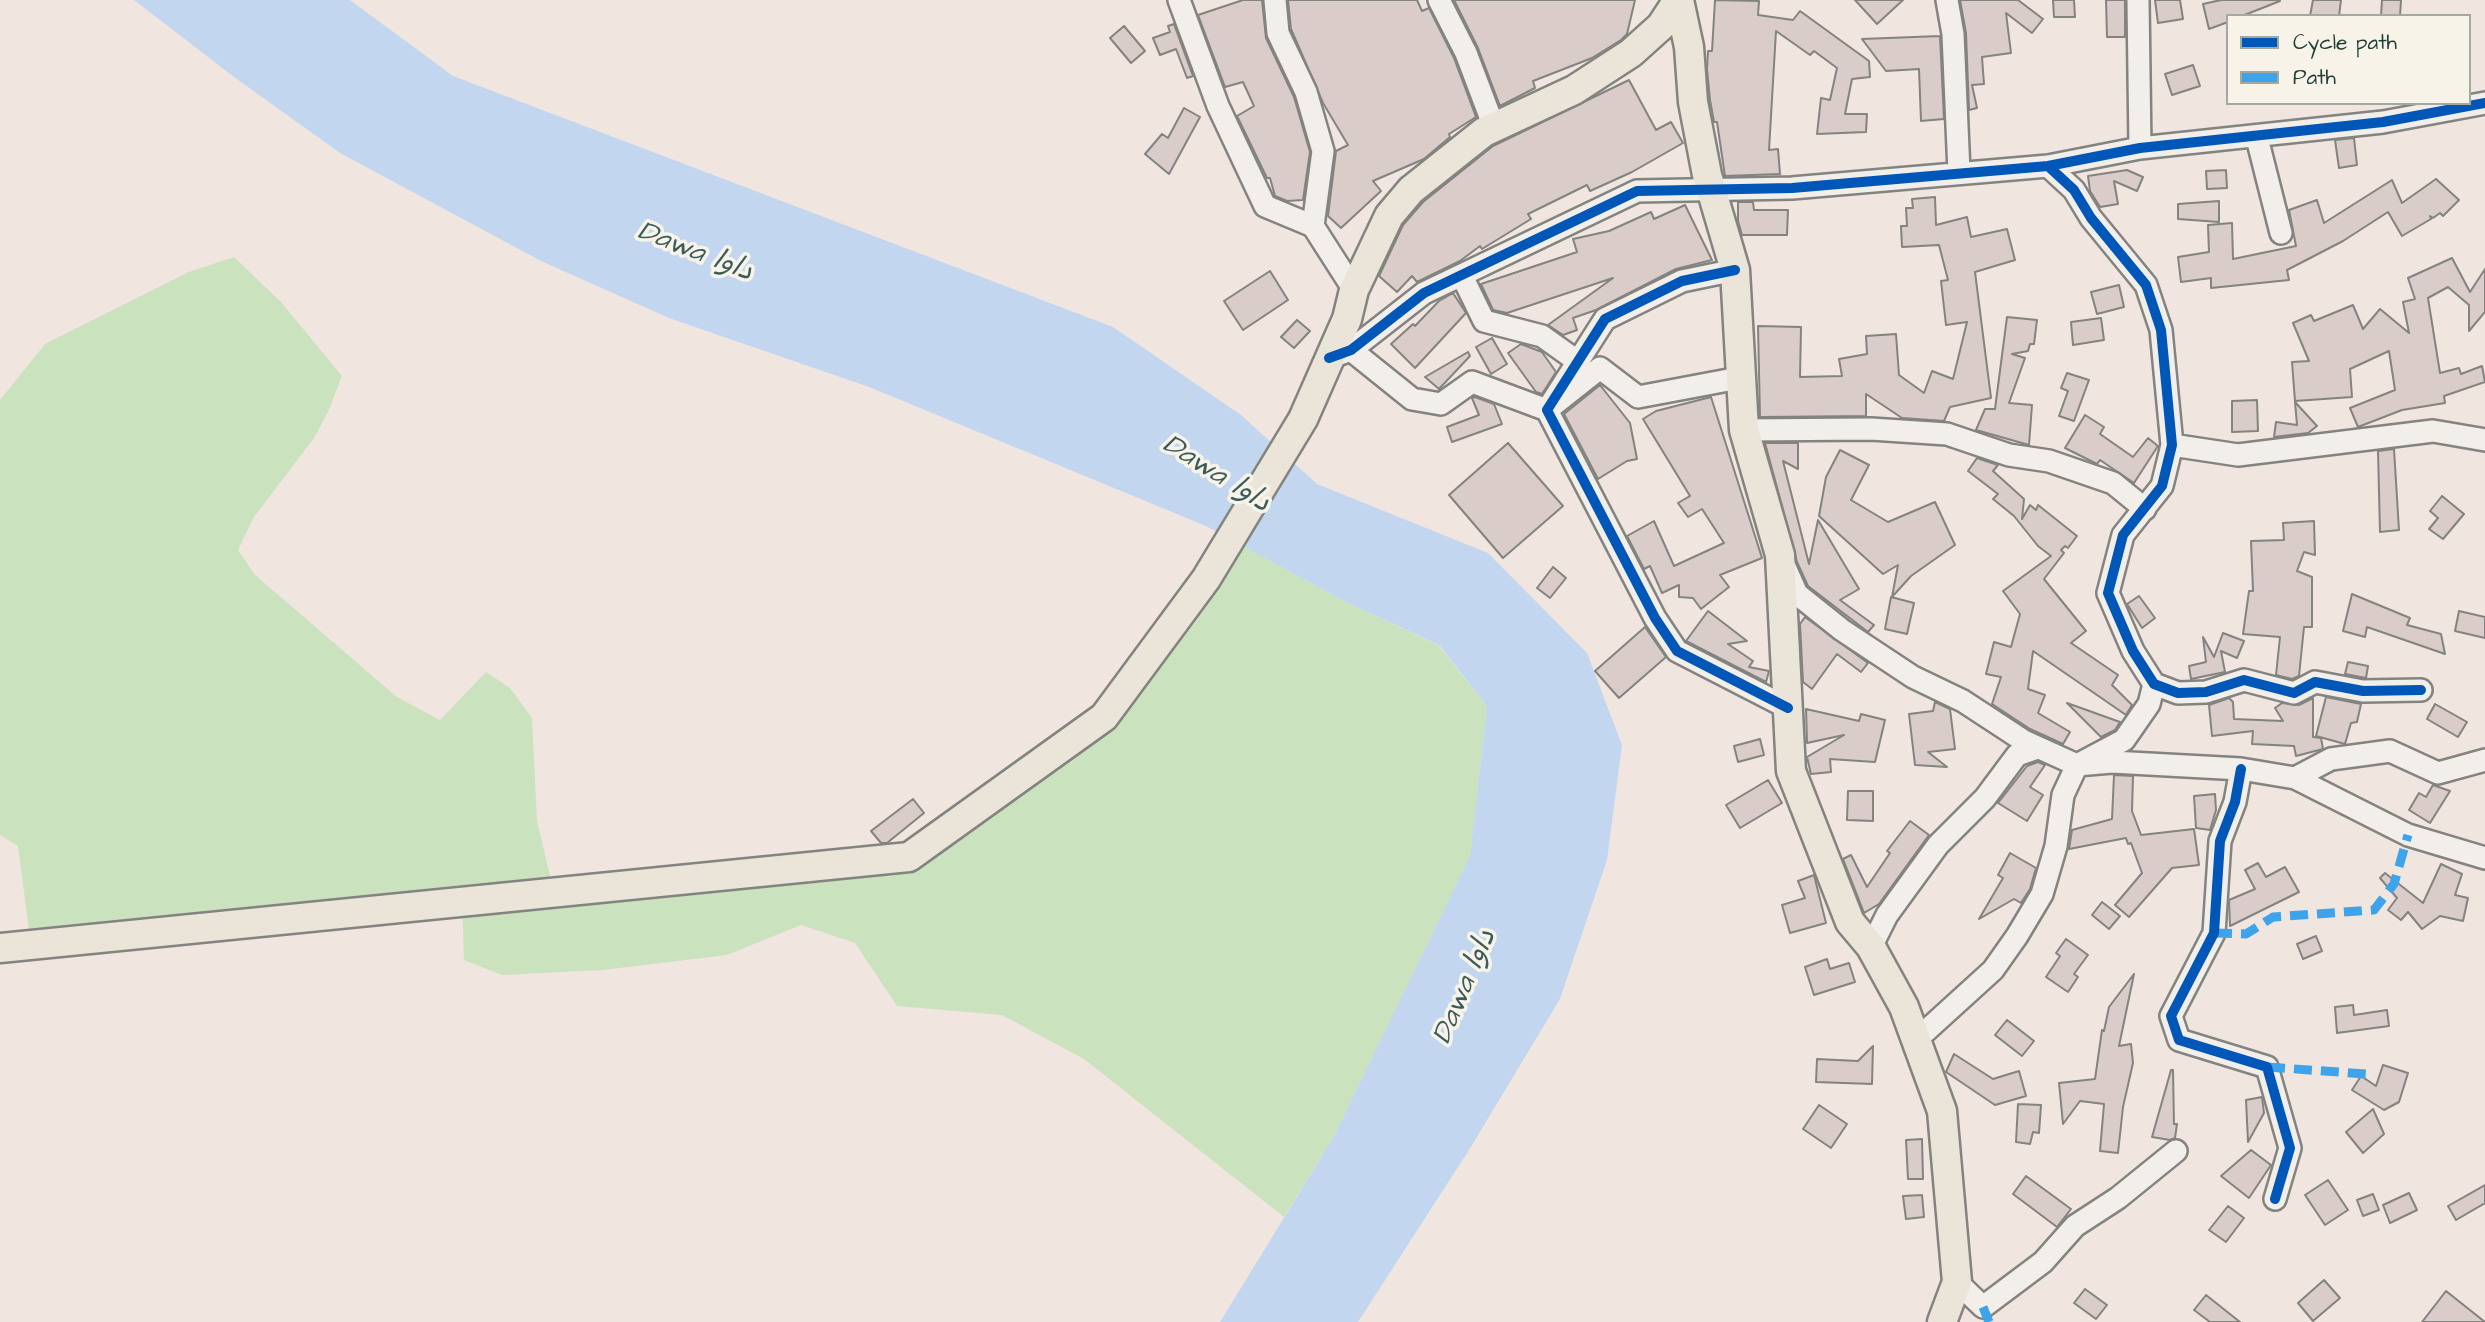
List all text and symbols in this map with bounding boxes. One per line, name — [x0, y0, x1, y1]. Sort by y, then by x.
legend — [2226, 14, 2471, 105]
text: Cycle path — [2293, 28, 2397, 57]
text: Path — [2293, 63, 2336, 92]
water label: Dawa داوا — [633, 216, 757, 290]
water label: Dawa داوا — [1156, 429, 1276, 521]
water label: Dawa داوا — [1427, 925, 1505, 1049]

